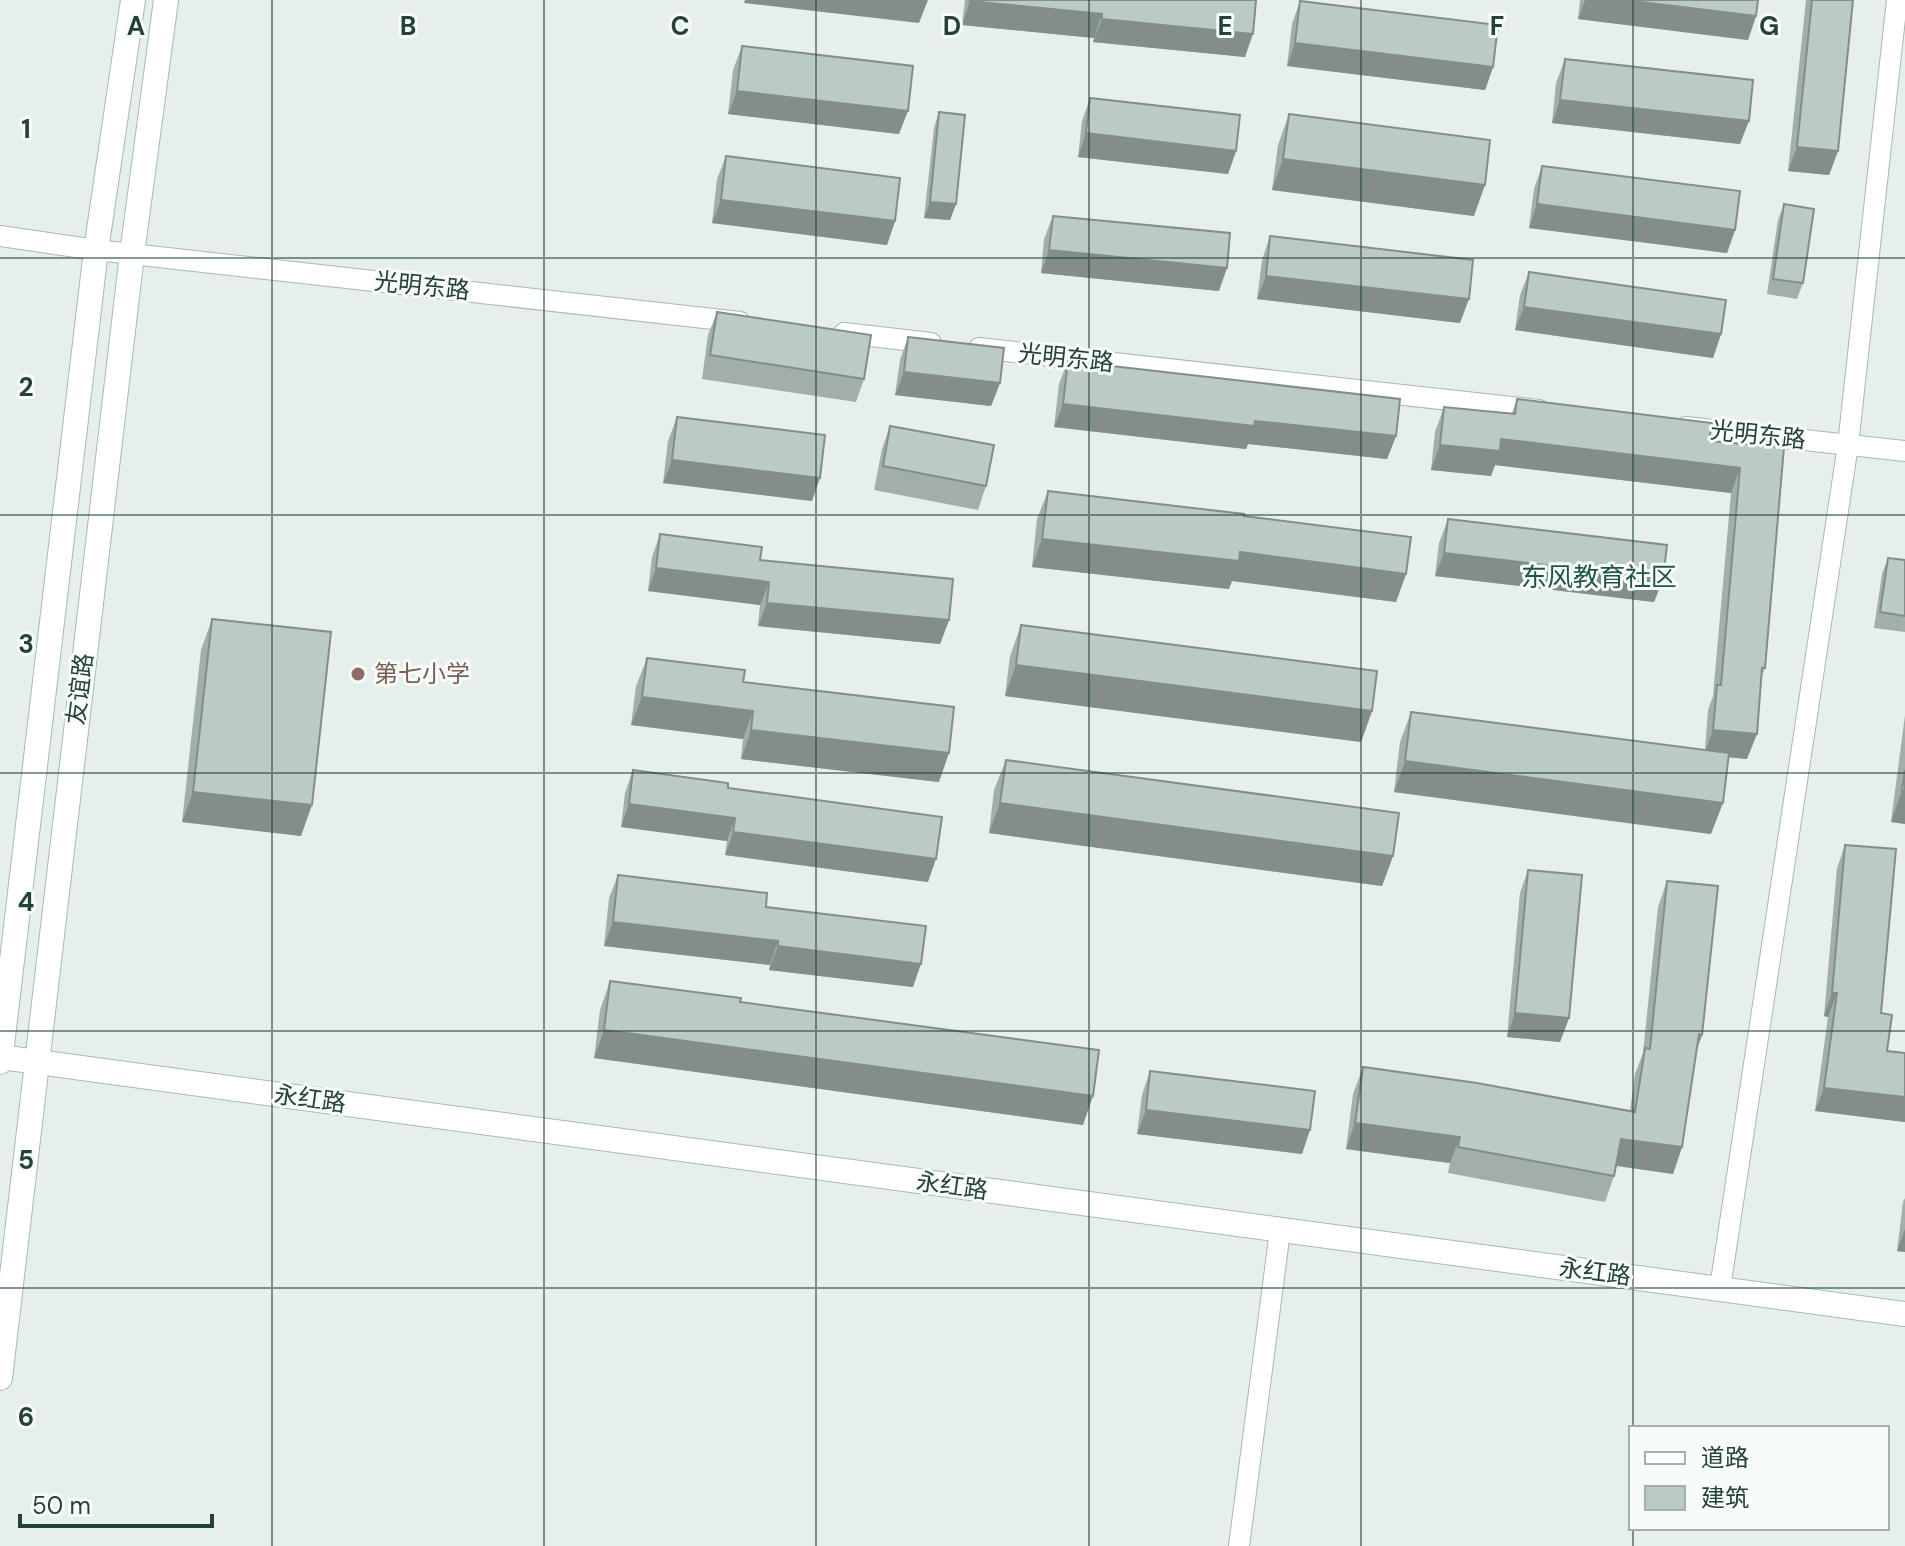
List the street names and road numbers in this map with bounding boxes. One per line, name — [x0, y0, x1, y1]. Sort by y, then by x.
street label: 光明东路 — [373, 265, 471, 306]
street label: 光明东路 — [1017, 337, 1115, 378]
street label: 光明东路 — [1709, 414, 1807, 455]
street label: 友谊路 — [60, 651, 99, 727]
street label: 永红路 — [272, 1078, 348, 1119]
street label: 永红路 — [914, 1165, 990, 1206]
street label: 永红路 — [1557, 1252, 1633, 1291]

